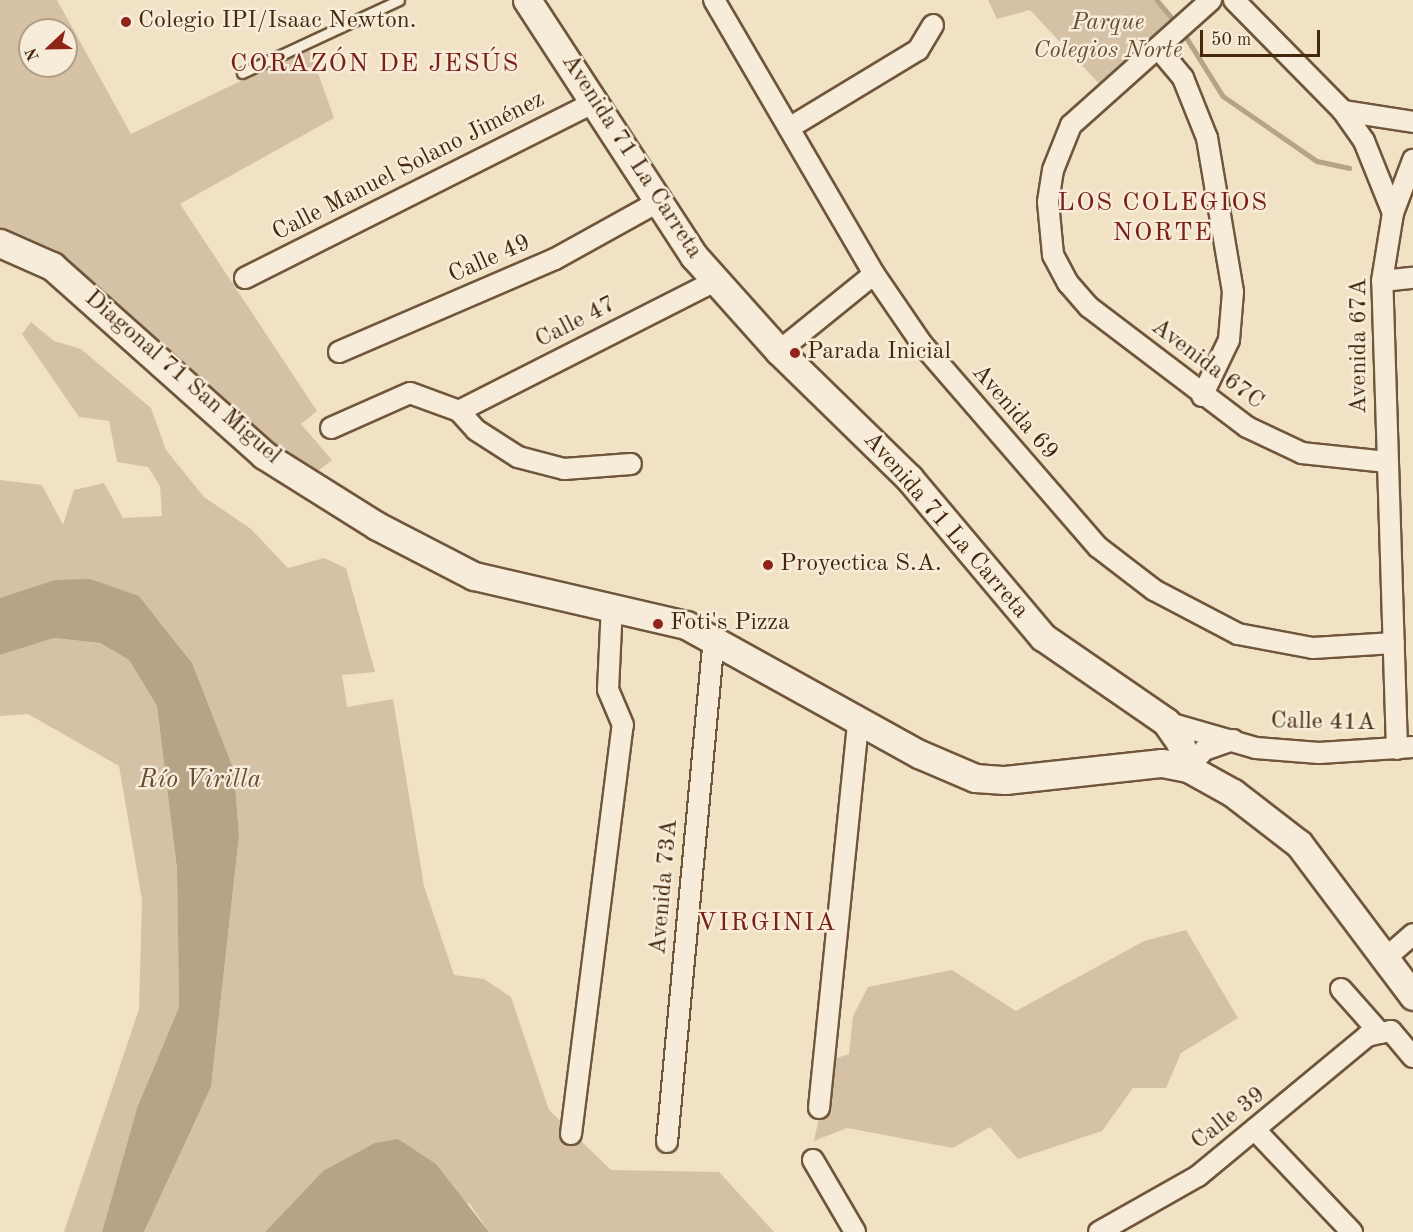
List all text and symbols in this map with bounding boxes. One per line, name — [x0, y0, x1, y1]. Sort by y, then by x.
place label: Colegio IPI/Isaac Newton. — [138, 8, 416, 36]
park label: Parque Colegios Norte — [1033, 10, 1183, 66]
marker: Colegio IPI/Isaac Newton. — [119, 15, 133, 29]
north arrow — [18, 18, 78, 78]
scale bar — [1203, 18, 1323, 56]
text: 50 m — [1211, 31, 1251, 49]
text: N — [23, 45, 43, 63]
district label: CORAZÓN DE JESÚS — [230, 49, 520, 81]
street label: Avenida 71 La Carreta — [554, 49, 708, 265]
street label: Calle Manuel Solano Jiménez — [268, 86, 550, 248]
district label: LOS COLEGIOS NORTE — [1057, 188, 1269, 249]
street label: Calle 49 — [445, 229, 535, 291]
street label: Avenida 67A — [1346, 278, 1374, 414]
street label: Diagonal 71 San Miguel — [78, 285, 286, 471]
street label: Calle 47 — [531, 291, 621, 355]
street label: Avenida 67C — [1145, 313, 1269, 417]
place label: Parada Inicial — [807, 339, 951, 367]
marker: Parada Inicial — [788, 346, 802, 360]
street label: Avenida 69 — [964, 359, 1064, 467]
street label: Avenida 71 La Carreta — [856, 427, 1034, 625]
place label: Proyectica S.A. — [780, 551, 942, 579]
marker: Proyectica S.A. — [761, 558, 775, 572]
place label: Foti's Pizza — [670, 610, 790, 638]
marker: Foti's Pizza — [651, 617, 665, 631]
street label: Calle 41A — [1270, 708, 1376, 738]
water label: Río Virilla — [139, 765, 261, 797]
street label: Avenida 73A — [645, 818, 685, 956]
district label: VIRGINIA — [697, 908, 837, 940]
street label: Calle 39 — [1186, 1081, 1272, 1157]

